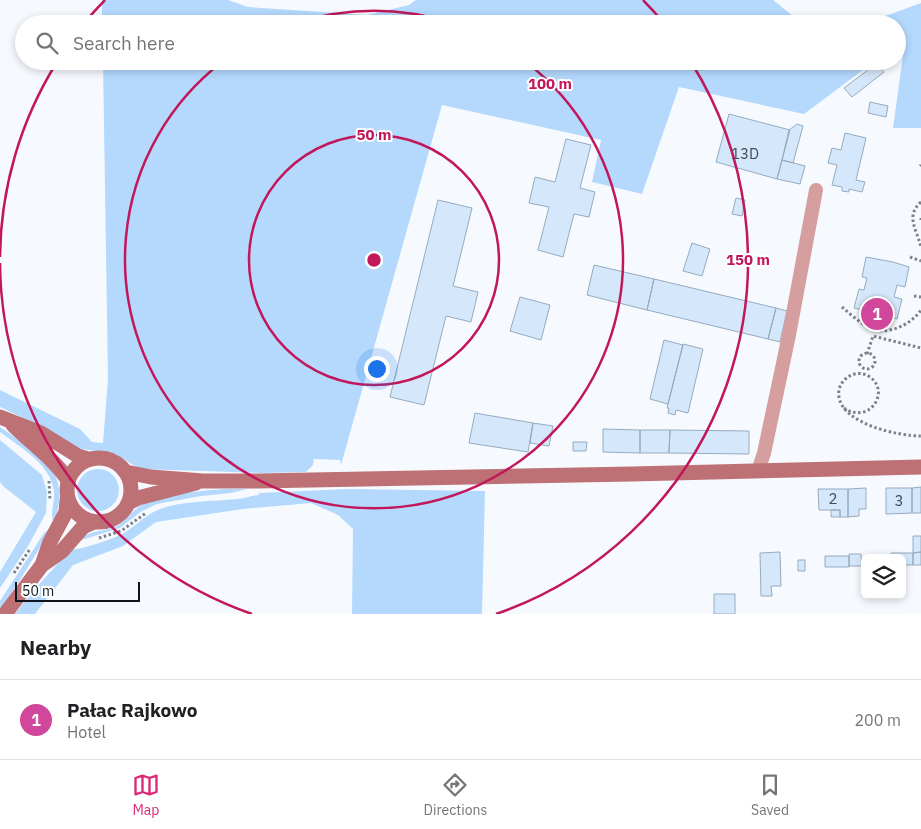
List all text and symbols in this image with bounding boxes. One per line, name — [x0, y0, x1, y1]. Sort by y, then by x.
search box — [15, 15, 906, 70]
icon: search — [33, 29, 61, 57]
text: Search here — [73, 31, 175, 55]
text: 100 m — [528, 74, 572, 93]
text: 50 m — [357, 125, 391, 144]
house number: 13D — [731, 144, 759, 163]
text: 150 m — [726, 250, 770, 269]
centre of rings — [365, 251, 383, 269]
pin: 1 — [861, 295, 893, 333]
your location — [364, 356, 390, 382]
house number: 2 — [828, 489, 838, 508]
house number: 3 — [894, 491, 904, 510]
map controls — [861, 554, 906, 599]
button: layers — [861, 554, 906, 599]
scale bar — [15, 579, 140, 602]
text: 50 m — [22, 582, 54, 600]
text: Nearby — [20, 633, 91, 661]
text: Pałac Rajkowo — [67, 698, 197, 722]
text: 1 — [31, 710, 41, 730]
text: 200 m — [854, 710, 901, 730]
text: Hotel — [67, 722, 106, 742]
tab: Map — [132, 771, 160, 819]
tab: Directions — [424, 771, 487, 819]
tab: Saved — [751, 771, 789, 819]

